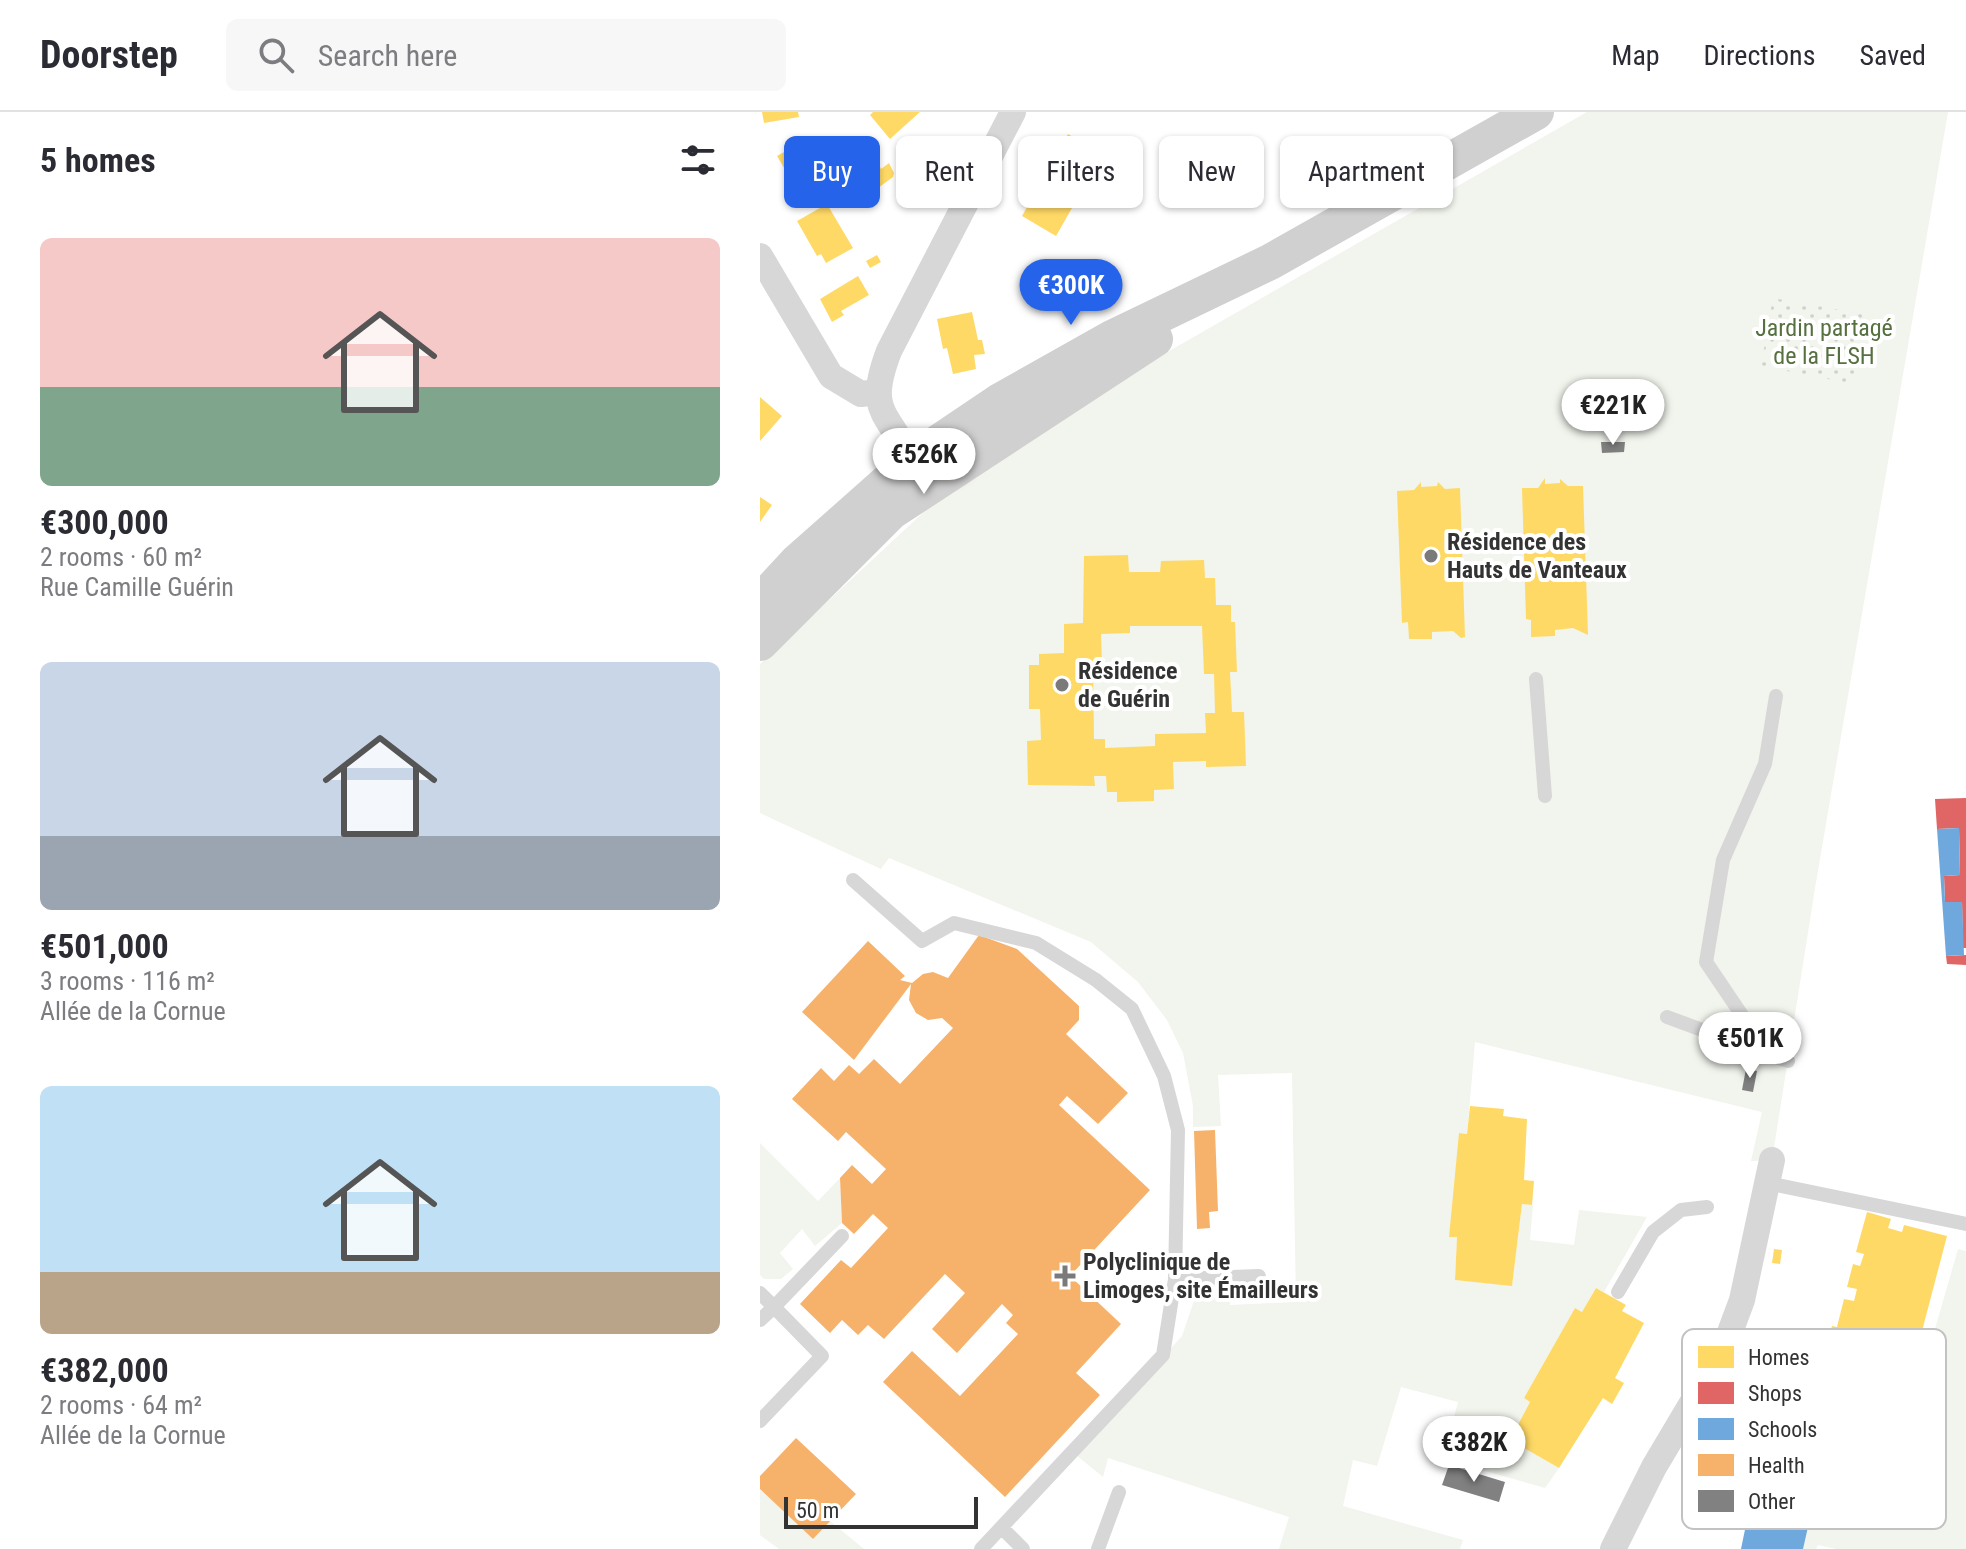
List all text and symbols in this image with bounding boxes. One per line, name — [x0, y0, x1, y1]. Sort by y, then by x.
search box — [226, 19, 786, 91]
text: Doorstep — [40, 33, 178, 77]
icon: search — [254, 33, 298, 77]
text: Search here — [318, 38, 457, 73]
text: Map — [1611, 39, 1660, 72]
text: Directions — [1704, 39, 1815, 72]
text: Saved — [1859, 39, 1926, 72]
chip: Buy — [784, 136, 880, 208]
chip: Rent — [896, 136, 1002, 208]
chip: Filters — [1018, 136, 1143, 208]
chip: New — [1159, 136, 1264, 208]
chip: Apartment — [1280, 136, 1453, 208]
icon: filters — [676, 138, 720, 182]
text: 5 homes — [40, 140, 156, 180]
pin: €300K — [1015, 259, 1127, 327]
text: €300K — [1038, 270, 1104, 300]
icon: home — [308, 290, 452, 434]
park label: Jardin partagé de la FLSH — [1755, 314, 1893, 370]
pin: €221K — [1557, 379, 1669, 447]
text: €221K — [1580, 390, 1646, 420]
pin: €526K — [868, 428, 980, 496]
text: €526K — [891, 439, 957, 469]
text: €300,000 — [40, 502, 169, 542]
place label: Résidence des Hauts de Vanteaux — [1447, 528, 1627, 584]
text: 2 rooms · 60 m² — [40, 542, 202, 572]
marker: Résidence des Hauts de Vanteaux — [1422, 547, 1440, 565]
text: Rue Camille Guérin — [40, 572, 234, 602]
place label: Résidence de Guérin — [1078, 657, 1177, 713]
marker: Résidence de Guérin — [1053, 676, 1071, 694]
icon: home — [308, 714, 452, 858]
text: €501,000 — [40, 926, 169, 966]
text: 3 rooms · 116 m² — [40, 966, 215, 996]
text: Allée de la Cornue — [40, 996, 226, 1026]
pin: €501K — [1694, 1012, 1806, 1080]
text: €501K — [1717, 1023, 1783, 1053]
icon: home — [308, 1138, 452, 1282]
place label: Polyclinique de Limoges, site Émailleurs — [1083, 1248, 1319, 1304]
marker: Polyclinique de Limoges, site Émailleurs — [1054, 1265, 1076, 1287]
legend — [1682, 1329, 1946, 1529]
text: Homes — [1748, 1345, 1810, 1370]
text: €382,000 — [40, 1350, 169, 1390]
text: Shops — [1748, 1381, 1802, 1406]
text: 2 rooms · 64 m² — [40, 1390, 202, 1420]
pin: €382K — [1418, 1416, 1530, 1484]
text: Schools — [1748, 1417, 1817, 1442]
text: Allée de la Cornue — [40, 1420, 226, 1450]
text: €382K — [1441, 1427, 1507, 1457]
text: Health — [1748, 1453, 1805, 1478]
text: Other — [1748, 1489, 1796, 1514]
scale bar — [784, 1493, 978, 1529]
text: 50 m — [796, 1498, 839, 1523]

